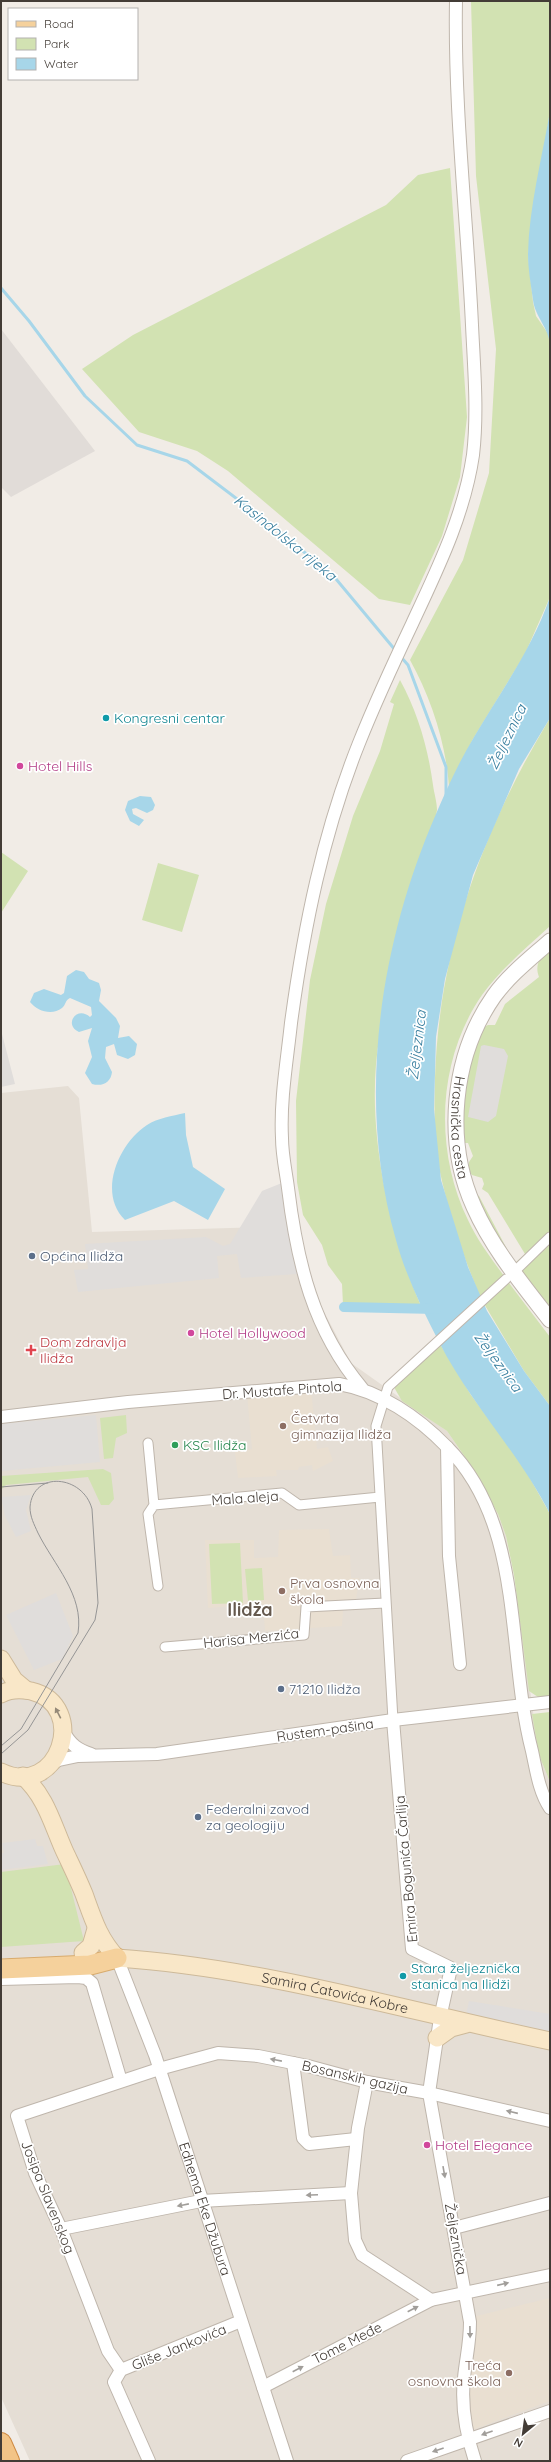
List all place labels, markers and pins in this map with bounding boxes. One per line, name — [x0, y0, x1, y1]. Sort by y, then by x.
place label: Kongresni centar — [114, 709, 225, 727]
marker: Kongresni centar — [101, 713, 111, 723]
place label: Hotel Hills — [28, 757, 92, 775]
marker: Hotel Hills — [15, 761, 25, 771]
place label: Općina Ilidža — [40, 1247, 123, 1265]
marker: Općina Ilidža — [27, 1251, 37, 1261]
place label: Hotel Hollywood — [199, 1324, 306, 1342]
marker: Hotel Hollywood — [186, 1328, 196, 1338]
place label: Dom zdravlja Ilidža — [40, 1333, 127, 1367]
marker: Dom zdravlja Ilidža — [25, 1344, 37, 1356]
place label: Četvrta gimnazija Ilidža — [291, 1409, 391, 1443]
marker: Četvrta gimnazija Ilidža — [278, 1421, 288, 1431]
place label: KSC Ilidža — [183, 1436, 247, 1454]
marker: KSC Ilidža — [170, 1440, 180, 1450]
place label: Prva osnovna škola — [290, 1574, 380, 1608]
marker: Prva osnovna škola — [277, 1586, 287, 1596]
place label: 71210 Ilidža — [289, 1680, 361, 1698]
marker: 71210 Ilidža — [276, 1684, 286, 1694]
place label: Federalni zavod za geologiju — [206, 1800, 309, 1834]
marker: Federalni zavod za geologiju — [193, 1812, 203, 1822]
place label: Stara željeznička stanica na Ilidži — [411, 1959, 520, 1993]
marker: Stara željeznička stanica na Ilidži — [398, 1971, 408, 1981]
place label: Hotel Elegance — [435, 2136, 533, 2154]
marker: Hotel Elegance — [422, 2140, 432, 2150]
place label: Treća osnovna škola — [408, 2356, 501, 2390]
marker: Treća osnovna škola — [504, 2368, 514, 2378]

